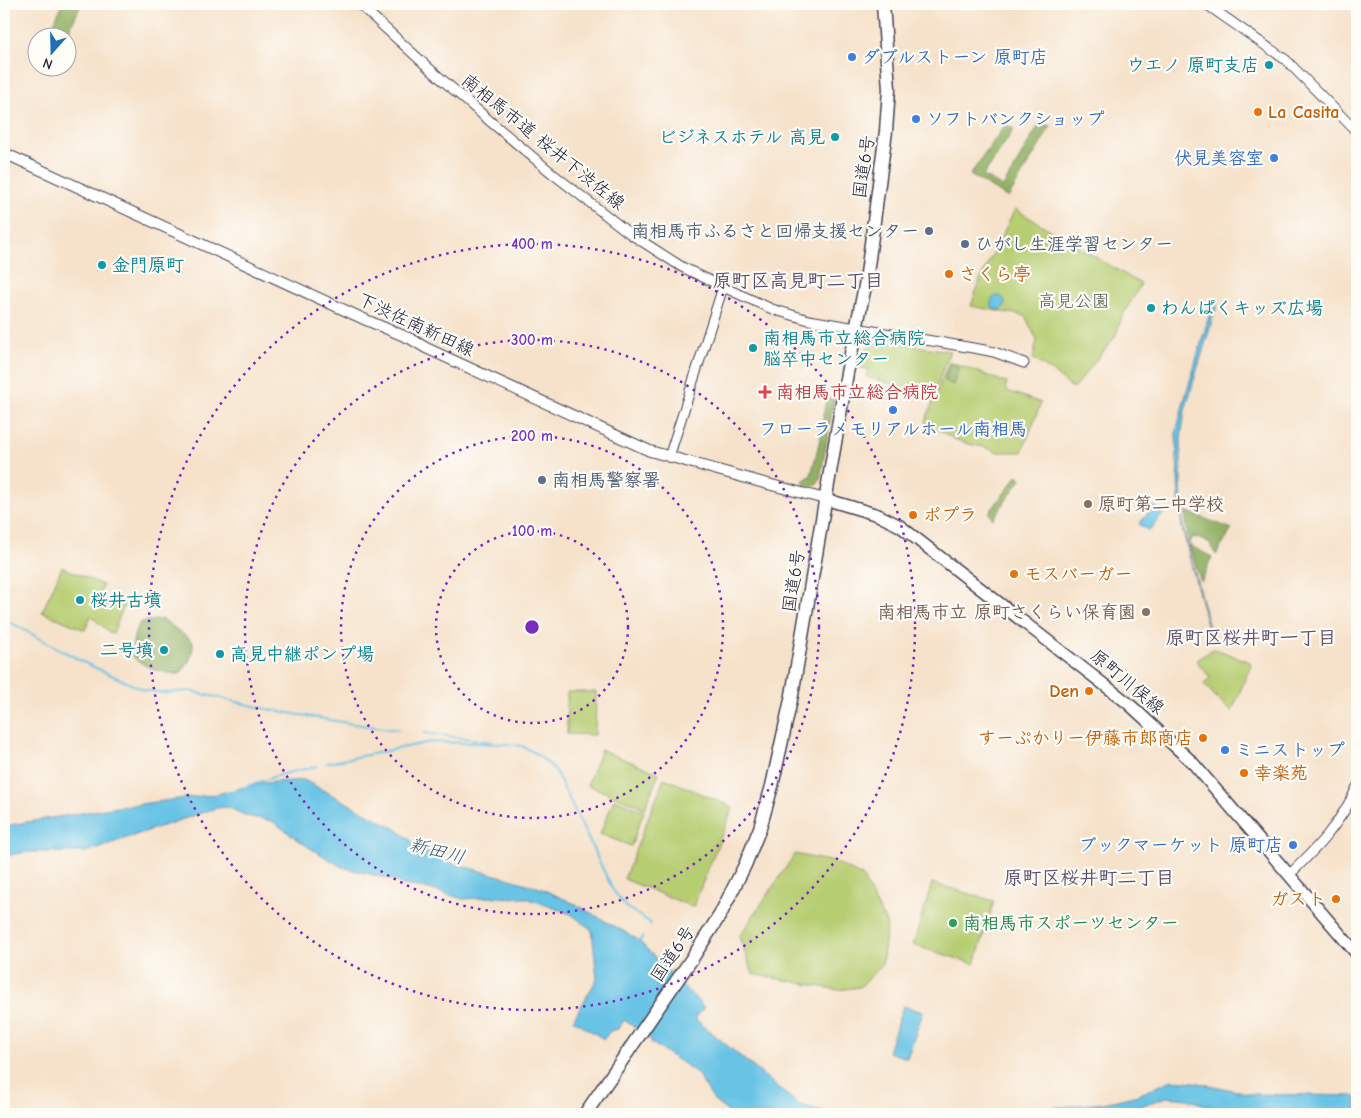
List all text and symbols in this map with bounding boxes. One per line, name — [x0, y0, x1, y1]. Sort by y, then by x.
north arrow — [28, 28, 78, 78]
place label: ダブルストーン 原町店 — [862, 47, 1048, 68]
marker: ダブルストーン 原町店 — [846, 51, 858, 63]
text: N — [41, 54, 55, 73]
place label: ウエノ 原町支店 — [1127, 55, 1259, 76]
marker: ウエノ 原町支店 — [1263, 59, 1275, 71]
street label: 南相馬市道 桜井下渋佐線 — [457, 70, 629, 214]
place label: La Casita — [1268, 102, 1339, 123]
marker: La Casita — [1252, 106, 1264, 118]
place label: ソフトバンクショップ — [926, 109, 1105, 130]
marker: ソフトバンクショップ — [910, 113, 922, 125]
place label: ビジネスホテル 高見 — [658, 127, 825, 148]
marker: ビジネスホテル 高見 — [829, 131, 841, 143]
street label: 国道6号 — [849, 134, 879, 200]
place label: 伏見美容室 — [1174, 148, 1264, 169]
marker: 伏見美容室 — [1268, 152, 1280, 164]
place label: 南相馬市ふるさと回帰支援センター — [631, 221, 919, 242]
marker: 南相馬市ふるさと回帰支援センター — [923, 225, 935, 237]
place label: ひがし生涯学習センター — [975, 234, 1173, 255]
text: 400 m — [511, 235, 553, 253]
marker: ひがし生涯学習センター — [959, 238, 971, 250]
place label: 金門原町 — [112, 255, 184, 276]
marker: 金門原町 — [96, 259, 108, 271]
place label: さくら亭 — [959, 264, 1031, 285]
marker: さくら亭 — [943, 268, 955, 280]
district label: 原町区高見町二丁目 — [712, 270, 884, 292]
street label: 下渋佐南新田線 — [354, 289, 478, 361]
park label: 高見公園 — [1038, 291, 1110, 312]
place label: わんぱくキッズ広場 — [1161, 298, 1323, 319]
marker: わんぱくキッズ広場 — [1145, 302, 1157, 314]
place label: 南相馬市立総合病院 脳卒中センター — [763, 328, 925, 370]
text: 300 m — [511, 331, 553, 349]
marker: 南相馬市立総合病院 脳卒中センター — [747, 342, 759, 354]
place label: 南相馬市立総合病院 — [776, 382, 938, 403]
marker: 南相馬市立総合病院 — [758, 385, 772, 399]
marker: フローラメモリアルホール南相馬 — [887, 404, 899, 416]
place label: フローラメモリアルホール南相馬 — [759, 419, 1027, 440]
text: 200 m — [511, 427, 553, 445]
place label: 南相馬警察署 — [552, 470, 660, 491]
marker: 南相馬警察署 — [536, 474, 548, 486]
place label: 原町第二中学校 — [1098, 494, 1224, 515]
marker: 原町第二中学校 — [1082, 498, 1094, 510]
place label: ポプラ — [923, 505, 977, 526]
marker: ポプラ — [907, 509, 919, 521]
text: 100 m — [512, 522, 552, 540]
street label: 国道6号 — [779, 548, 809, 614]
place label: モスバーガー — [1024, 564, 1132, 585]
marker: モスバーガー — [1008, 568, 1020, 580]
place label: 桜井古墳 — [90, 590, 162, 611]
marker: 桜井古墳 — [74, 594, 86, 606]
place label: 南相馬市立 原町さくらい保育園 — [878, 602, 1136, 623]
marker: 南相馬市立 原町さくらい保育園 — [1140, 606, 1152, 618]
centre of rings — [523, 618, 541, 636]
district label: 原町区桜井町一丁目 — [1165, 627, 1337, 649]
place label: 二号墳 — [100, 640, 154, 661]
marker: 二号墳 — [158, 644, 170, 656]
place label: 高見中継ポンプ場 — [230, 644, 374, 665]
street label: 原町川俣線 — [1086, 645, 1168, 719]
marker: 高見中継ポンプ場 — [214, 648, 226, 660]
place label: Den — [1049, 681, 1079, 702]
marker: Den — [1083, 685, 1095, 697]
place label: すーぷかりー伊藤市郎商店 — [978, 728, 1193, 749]
marker: すーぷかりー伊藤市郎商店 — [1197, 732, 1209, 744]
place label: ミニストップ — [1235, 740, 1345, 761]
marker: ミニストップ — [1219, 744, 1231, 756]
place label: 幸楽苑 — [1254, 763, 1308, 784]
marker: 幸楽苑 — [1238, 767, 1250, 779]
water label: 新田川 — [407, 833, 467, 869]
place label: ブックマーケット 原町店 — [1079, 835, 1283, 856]
marker: ブックマーケット 原町店 — [1287, 839, 1299, 851]
district label: 原町区桜井町二丁目 — [1003, 867, 1175, 889]
place label: ガスト — [1270, 889, 1326, 910]
marker: ガスト — [1330, 893, 1342, 905]
place label: 南相馬市スポーツセンター — [963, 913, 1179, 934]
marker: 南相馬市スポーツセンター — [947, 917, 959, 929]
street label: 国道6号 — [646, 922, 700, 986]

